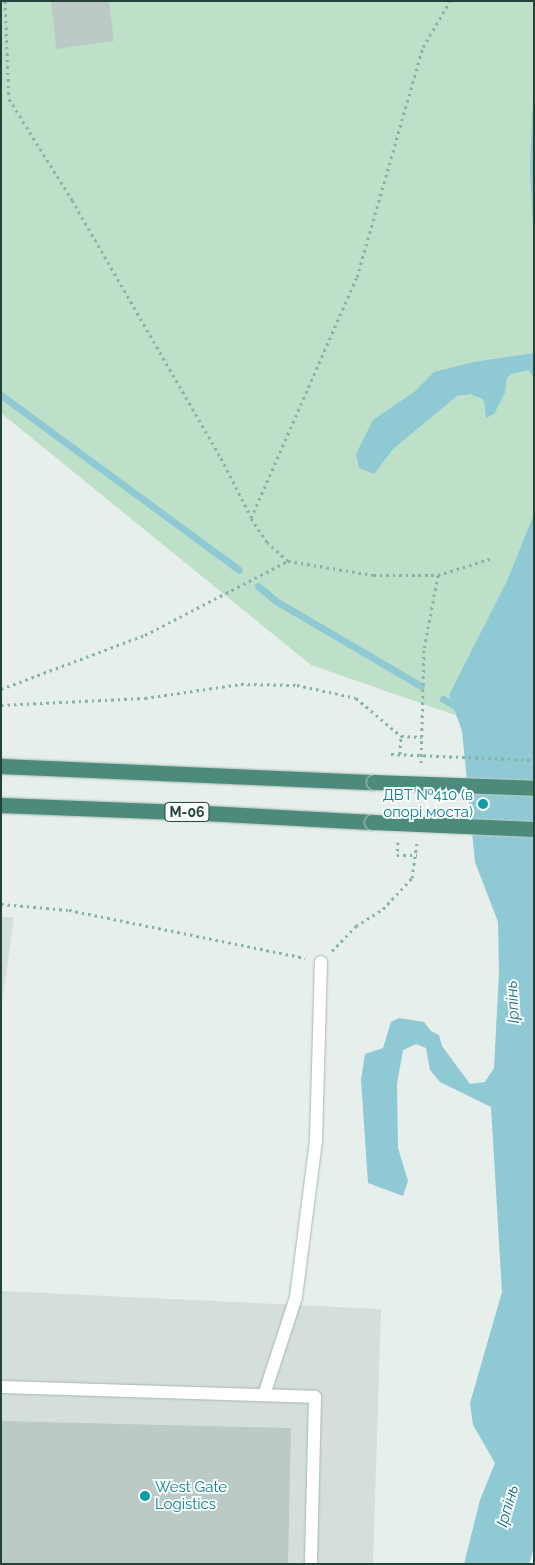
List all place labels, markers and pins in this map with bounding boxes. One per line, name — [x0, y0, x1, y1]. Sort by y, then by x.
place label: ДВТ №410 (в опорі моста) — [382, 786, 473, 821]
marker: ДВТ №410 (в опорі моста) — [477, 798, 489, 810]
place label: West Gate Logistics — [155, 1478, 227, 1513]
marker: West Gate Logistics — [139, 1490, 151, 1502]

